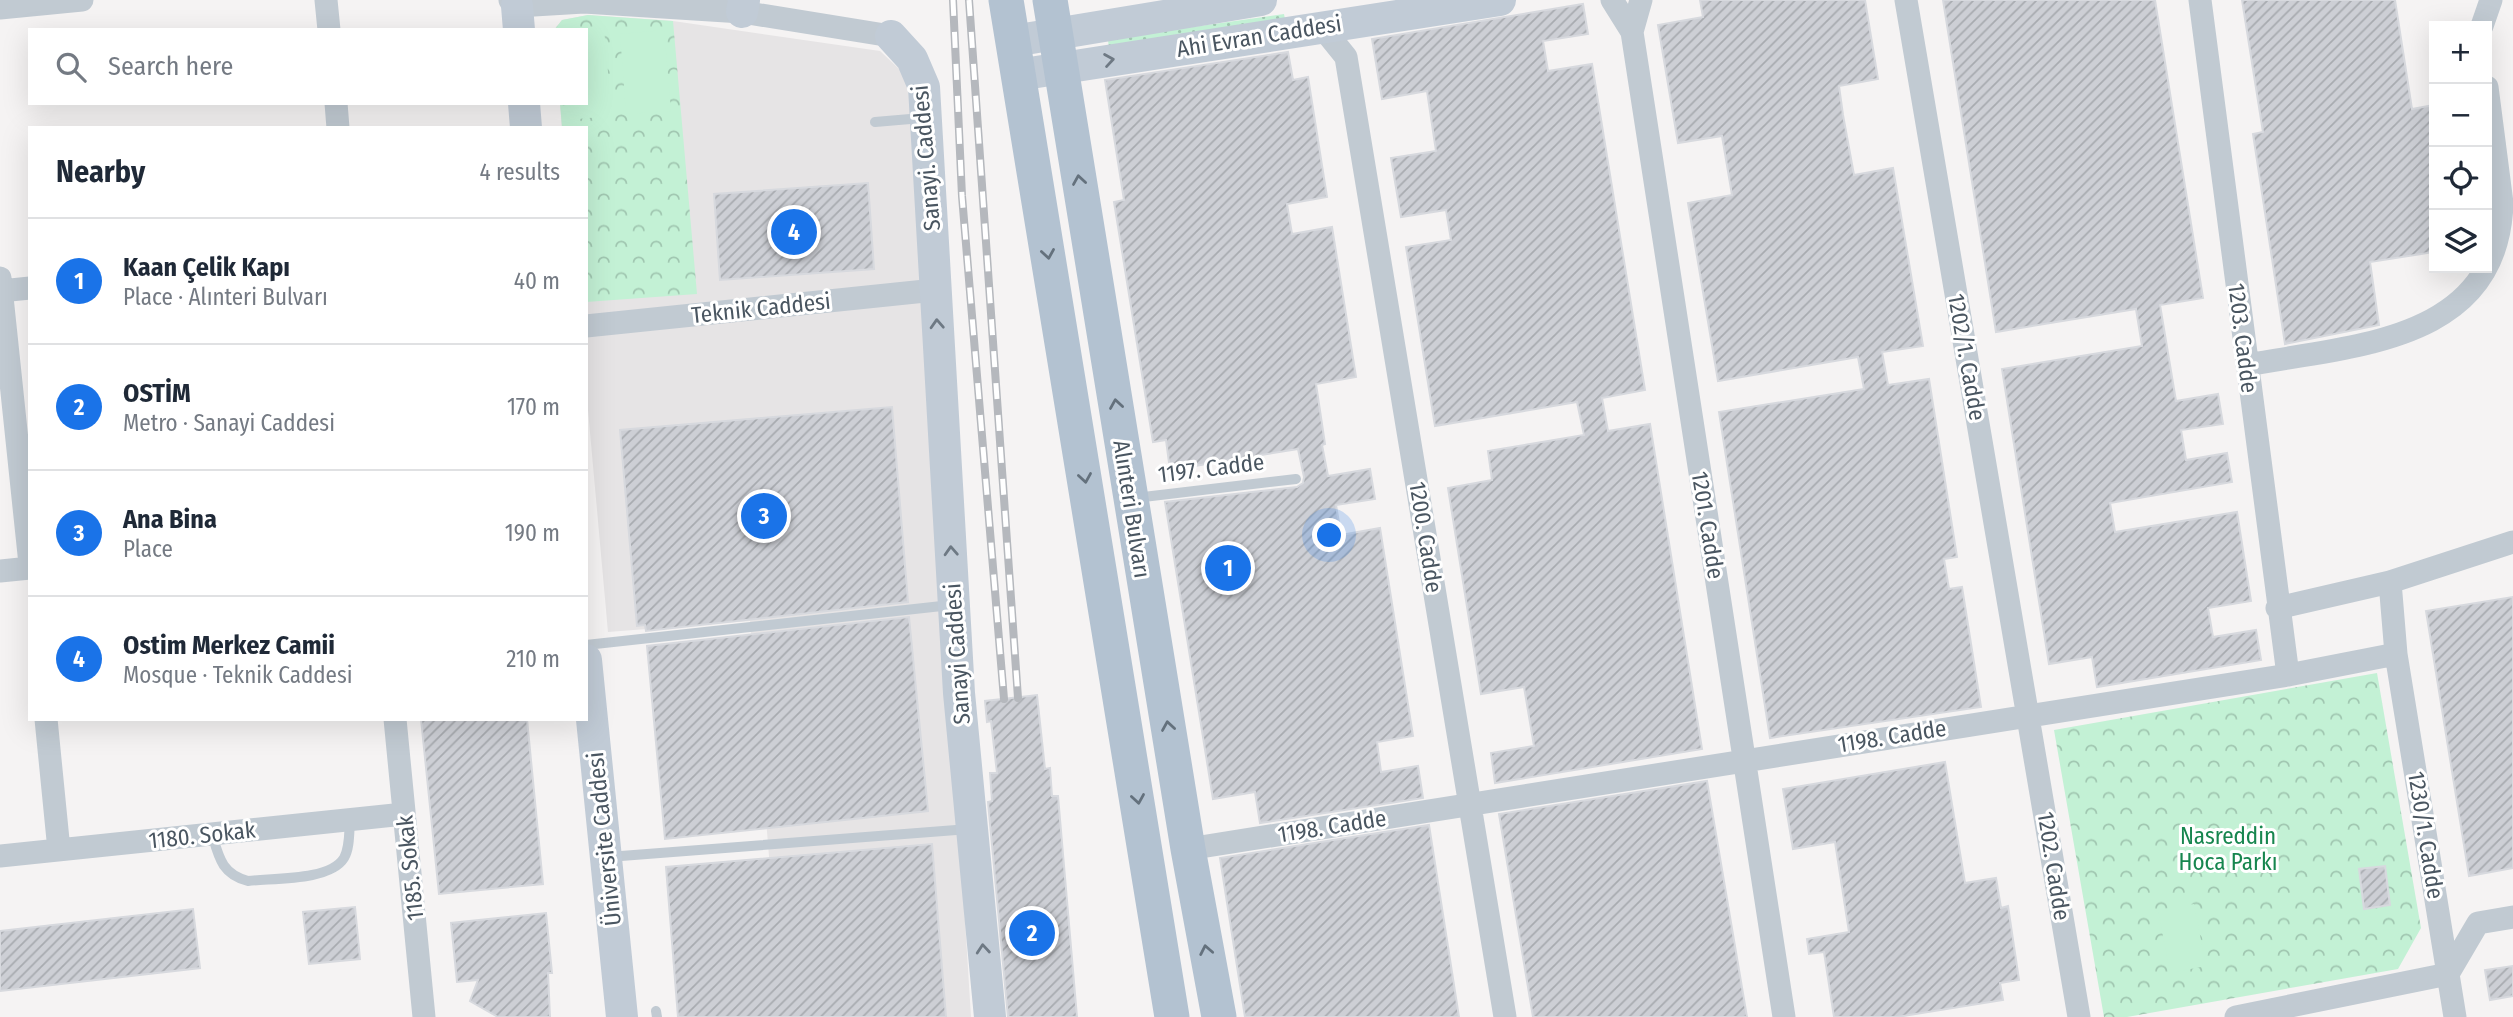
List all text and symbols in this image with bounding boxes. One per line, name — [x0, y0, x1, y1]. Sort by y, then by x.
street label: Ahi Evran Caddesi — [1175, 9, 1343, 63]
map controls — [2429, 21, 2492, 273]
button: + — [2429, 21, 2492, 84]
search box — [28, 28, 588, 105]
icon: search — [52, 48, 90, 86]
text: Search here — [108, 51, 233, 82]
one-way arrow — [1104, 53, 1115, 68]
street label: Sanayi. Caddesi — [906, 84, 946, 232]
button: − — [2429, 84, 2492, 147]
button: locate — [2429, 147, 2492, 210]
text: Nearby — [56, 154, 145, 190]
text: 4 results — [479, 158, 560, 186]
one-way arrow — [1072, 174, 1087, 186]
pin: 4 — [771, 206, 817, 258]
button: layers — [2429, 210, 2492, 273]
one-way arrow — [1040, 248, 1055, 259]
text: Kaan Çelik Kapı — [123, 252, 290, 283]
text: 1 — [74, 267, 84, 295]
text: 40 m — [514, 267, 560, 295]
street label: 1203. Cadde — [2222, 282, 2264, 394]
text: Place · Alınteri Bulvarı — [123, 283, 328, 311]
street label: Teknik Caddesi — [690, 287, 832, 329]
street label: 1202/1. Cadde — [1942, 291, 1992, 423]
one-way arrow — [930, 319, 945, 330]
text: OSTİM — [123, 378, 191, 409]
text: 2 — [74, 393, 84, 421]
text: 170 m — [507, 393, 560, 421]
one-way arrow — [1108, 399, 1123, 410]
text: Metro · Sanayi Caddesi — [123, 409, 335, 437]
street label: Alınteri Bulvarı — [1107, 438, 1157, 580]
street label: 1197. Cadde — [1156, 448, 1266, 488]
street label: 1201. Cadde — [1686, 469, 1730, 581]
one-way arrow — [1077, 472, 1092, 484]
street label: 1200. Cadde — [1403, 479, 1449, 595]
pin: 3 — [741, 490, 787, 542]
text: Ana Bina — [123, 504, 217, 535]
your location — [1312, 518, 1346, 552]
text: 3 — [74, 519, 84, 547]
text: 190 m — [505, 519, 560, 547]
text: Place — [123, 535, 173, 563]
pin: 1 — [1205, 542, 1251, 594]
one-way arrow — [943, 546, 958, 557]
street label: Sanayi Caddesi — [938, 582, 976, 726]
text: Ostim Merkez Camii — [123, 630, 335, 661]
text: 4 — [73, 645, 85, 673]
text: 210 m — [506, 645, 560, 673]
text: Mosque · Teknik Caddesi — [123, 661, 353, 689]
street label: 1198. Cadde — [1836, 714, 1948, 758]
one-way arrow — [1161, 720, 1176, 732]
street label: Üniversite Caddesi — [581, 751, 627, 927]
street label: 1230/1. Cadde — [2402, 769, 2450, 901]
one-way arrow — [1130, 793, 1145, 805]
street label: 1198. Cadde — [1276, 804, 1388, 848]
street label: 1202. Cadde — [2032, 809, 2076, 923]
street label: 1185. Sokak — [391, 814, 429, 922]
street label: 1180. Sokak — [147, 815, 257, 855]
park label: Nasreddin Hoca Parkı — [2179, 822, 2277, 876]
pin: 2 — [1009, 907, 1055, 959]
one-way arrow — [976, 943, 991, 954]
one-way arrow — [1200, 944, 1215, 956]

